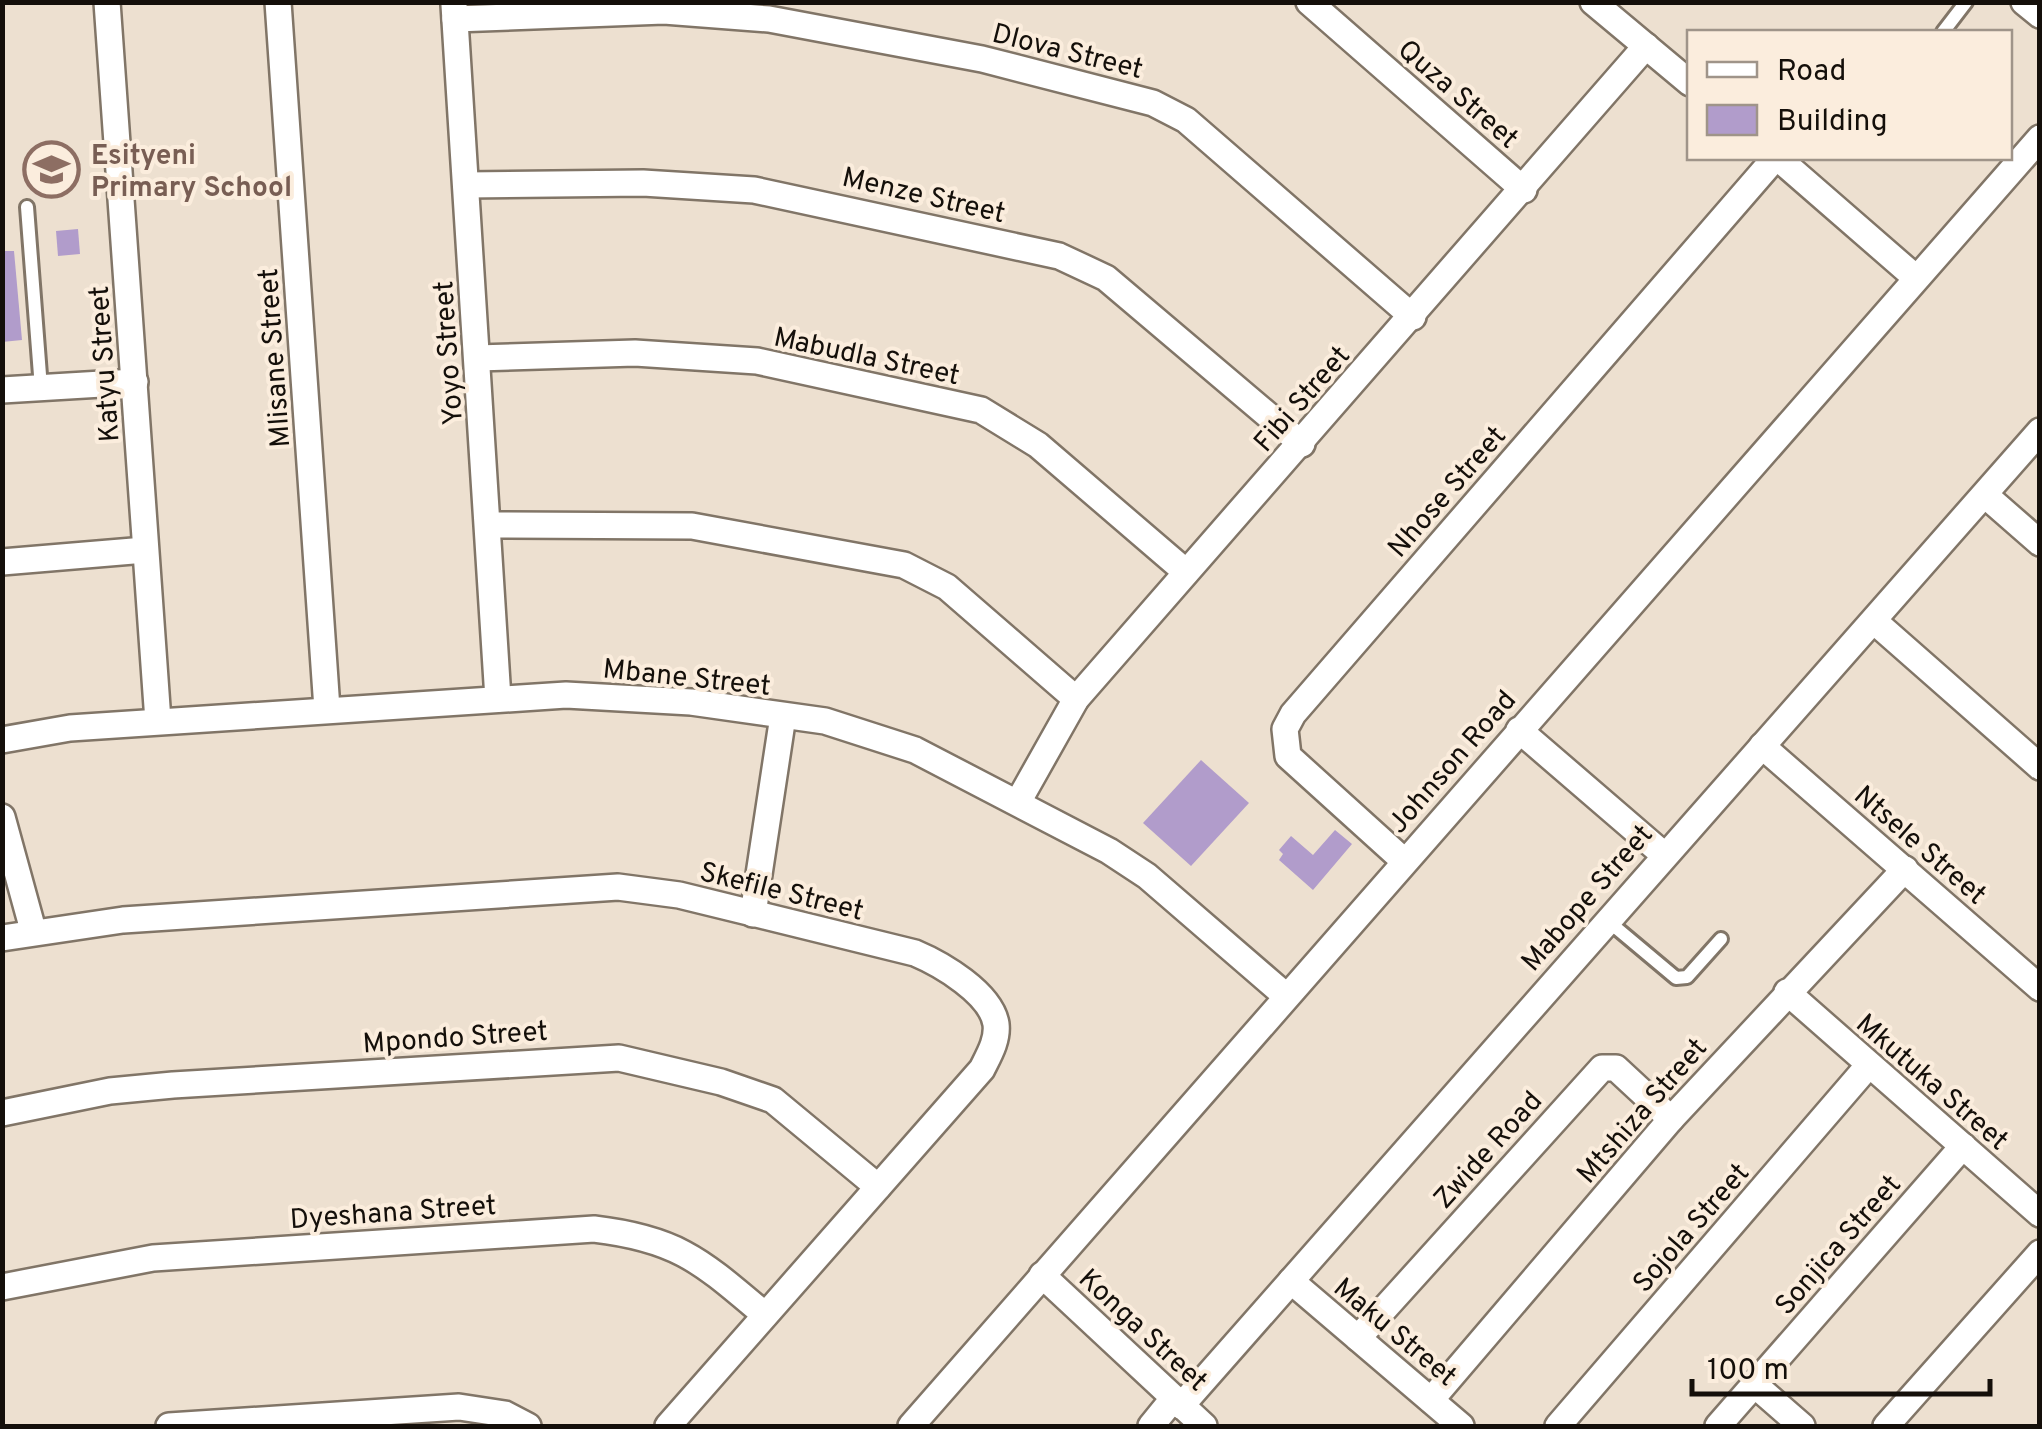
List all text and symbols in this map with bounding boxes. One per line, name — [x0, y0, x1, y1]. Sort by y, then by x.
street label: Dlova Street — [988, 17, 1146, 89]
legend — [1687, 30, 2012, 160]
street label: Quza Street — [1389, 33, 1525, 158]
text: Road — [1777, 54, 1846, 91]
text: Building — [1777, 104, 1888, 141]
place label: Esityeni Primary School — [91, 139, 292, 207]
school or university icon: Esityeni Primary School — [22, 140, 82, 200]
street label: Menze Street — [838, 161, 1008, 233]
street label: Mlisane Street — [252, 267, 300, 449]
street label: Yoyo Street — [427, 279, 473, 426]
street label: Katyu Street — [83, 284, 129, 443]
street label: Mabudla Street — [770, 321, 963, 395]
street label: Fibi Street — [1247, 339, 1359, 461]
street label: Nhose Street — [1381, 420, 1515, 566]
street label: Mbane Street — [601, 652, 772, 706]
street label: Johnson Road — [1381, 684, 1525, 842]
street label: Ntsele Street — [1845, 779, 1993, 914]
street label: Mabope Street — [1515, 818, 1662, 980]
street label: Skefile Street — [696, 855, 867, 931]
street label: Mkutuka Street — [1847, 1007, 2015, 1159]
street label: Mpondo Street — [361, 1015, 549, 1063]
street label: Mtshiza Street — [1570, 1032, 1716, 1192]
street label: Zwide Road — [1427, 1085, 1551, 1217]
street label: Sojola Street — [1626, 1157, 1758, 1301]
street label: Sonjica Street — [1768, 1168, 1910, 1324]
street label: Dyeshana Street — [289, 1189, 498, 1239]
street label: Konga Street — [1070, 1262, 1214, 1400]
street label: Maku Street — [1325, 1271, 1463, 1395]
scale bar — [1692, 1334, 1990, 1396]
text: 100 m — [1707, 1353, 1789, 1390]

